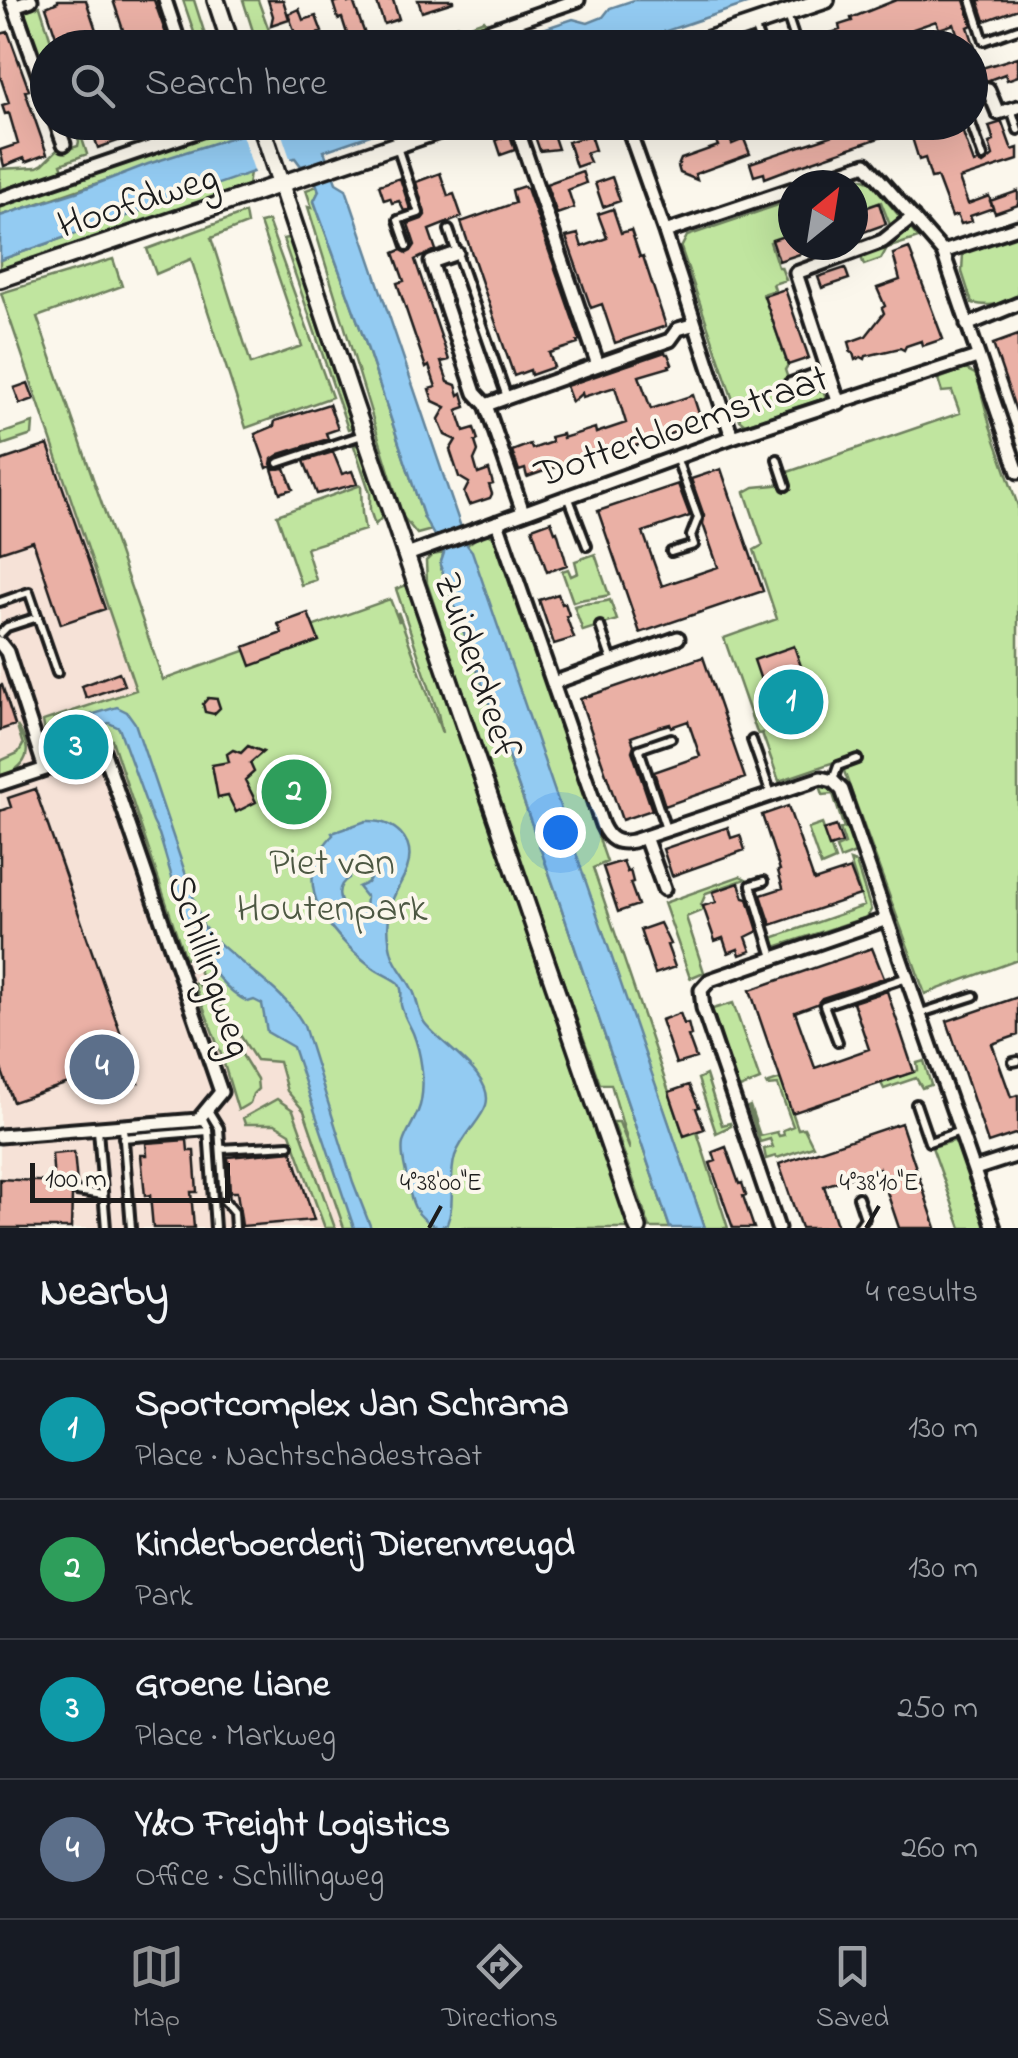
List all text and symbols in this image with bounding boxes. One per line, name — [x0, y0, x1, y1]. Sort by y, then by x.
search box — [30, 30, 988, 140]
text: Search here — [145, 57, 327, 113]
icon: search — [65, 58, 120, 113]
street label: Hoofdweg — [51, 150, 226, 257]
north arrow — [778, 170, 868, 260]
street label: Dotterbloemstraat — [527, 350, 837, 506]
street label: Zuiderdreef — [415, 565, 534, 769]
pin: 1 — [758, 664, 824, 740]
pin: 3 — [44, 710, 108, 784]
pin: 2 — [262, 754, 326, 830]
your location — [535, 807, 586, 858]
park label: Piet van Houtenpark — [236, 835, 428, 940]
street label: Schillingweg — [149, 867, 267, 1066]
pin: 4 — [70, 1030, 134, 1104]
scale bar — [30, 1158, 230, 1202]
text: 100 m — [45, 1160, 107, 1201]
text: 4°38'00"E — [400, 1166, 482, 1202]
text: 4°38'10"E — [839, 1166, 919, 1202]
text: Nearby — [40, 1263, 168, 1324]
text: 4 results — [866, 1270, 978, 1317]
text: Sportcomplex Jan Schrama — [135, 1378, 569, 1434]
text: 1 — [67, 1406, 78, 1453]
text: 130 m — [908, 1406, 978, 1453]
text: Place · Nachtschadestraat — [135, 1434, 482, 1481]
text: Kinderboerderij Dierenvreugd — [135, 1518, 575, 1574]
text: 2 — [65, 1546, 80, 1593]
text: 130 m — [908, 1546, 978, 1593]
text: Park — [135, 1574, 193, 1621]
text: Groene Liane — [135, 1658, 330, 1714]
text: 3 — [66, 1686, 79, 1733]
text: 250 m — [897, 1686, 978, 1733]
text: Place · Markweg — [135, 1714, 336, 1761]
text: Y&O Freight Logistics — [135, 1798, 450, 1854]
text: 4 — [66, 1826, 79, 1873]
text: 260 m — [901, 1826, 978, 1873]
text: Office · Schillingweg — [135, 1854, 384, 1901]
tab: Map — [129, 1939, 184, 2040]
tab: Directions — [442, 1939, 558, 2040]
tab: Saved — [816, 1939, 889, 2040]

